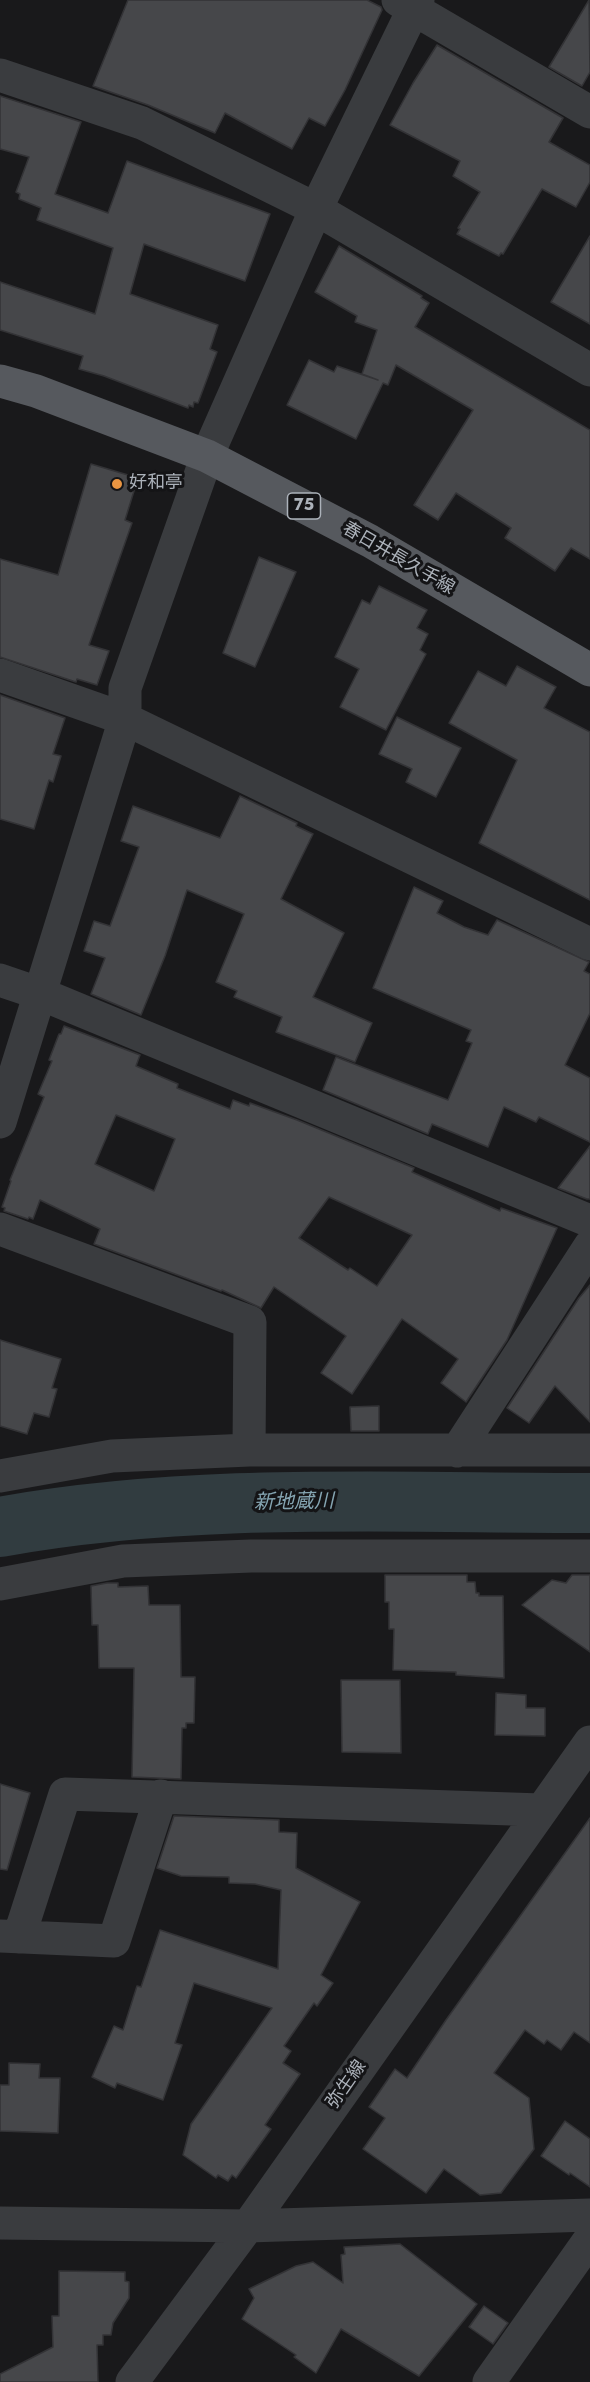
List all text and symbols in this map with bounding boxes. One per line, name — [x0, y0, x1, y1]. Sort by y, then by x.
place label: 好和亭 — [129, 473, 183, 495]
marker: 好和亭 — [110, 477, 124, 491]
road number: 75 — [288, 493, 320, 519]
street label: 春日井長久手線 — [338, 518, 458, 600]
water label: 新地蔵川 — [254, 1490, 334, 1516]
street label: 弥生線 — [323, 2057, 371, 2113]

